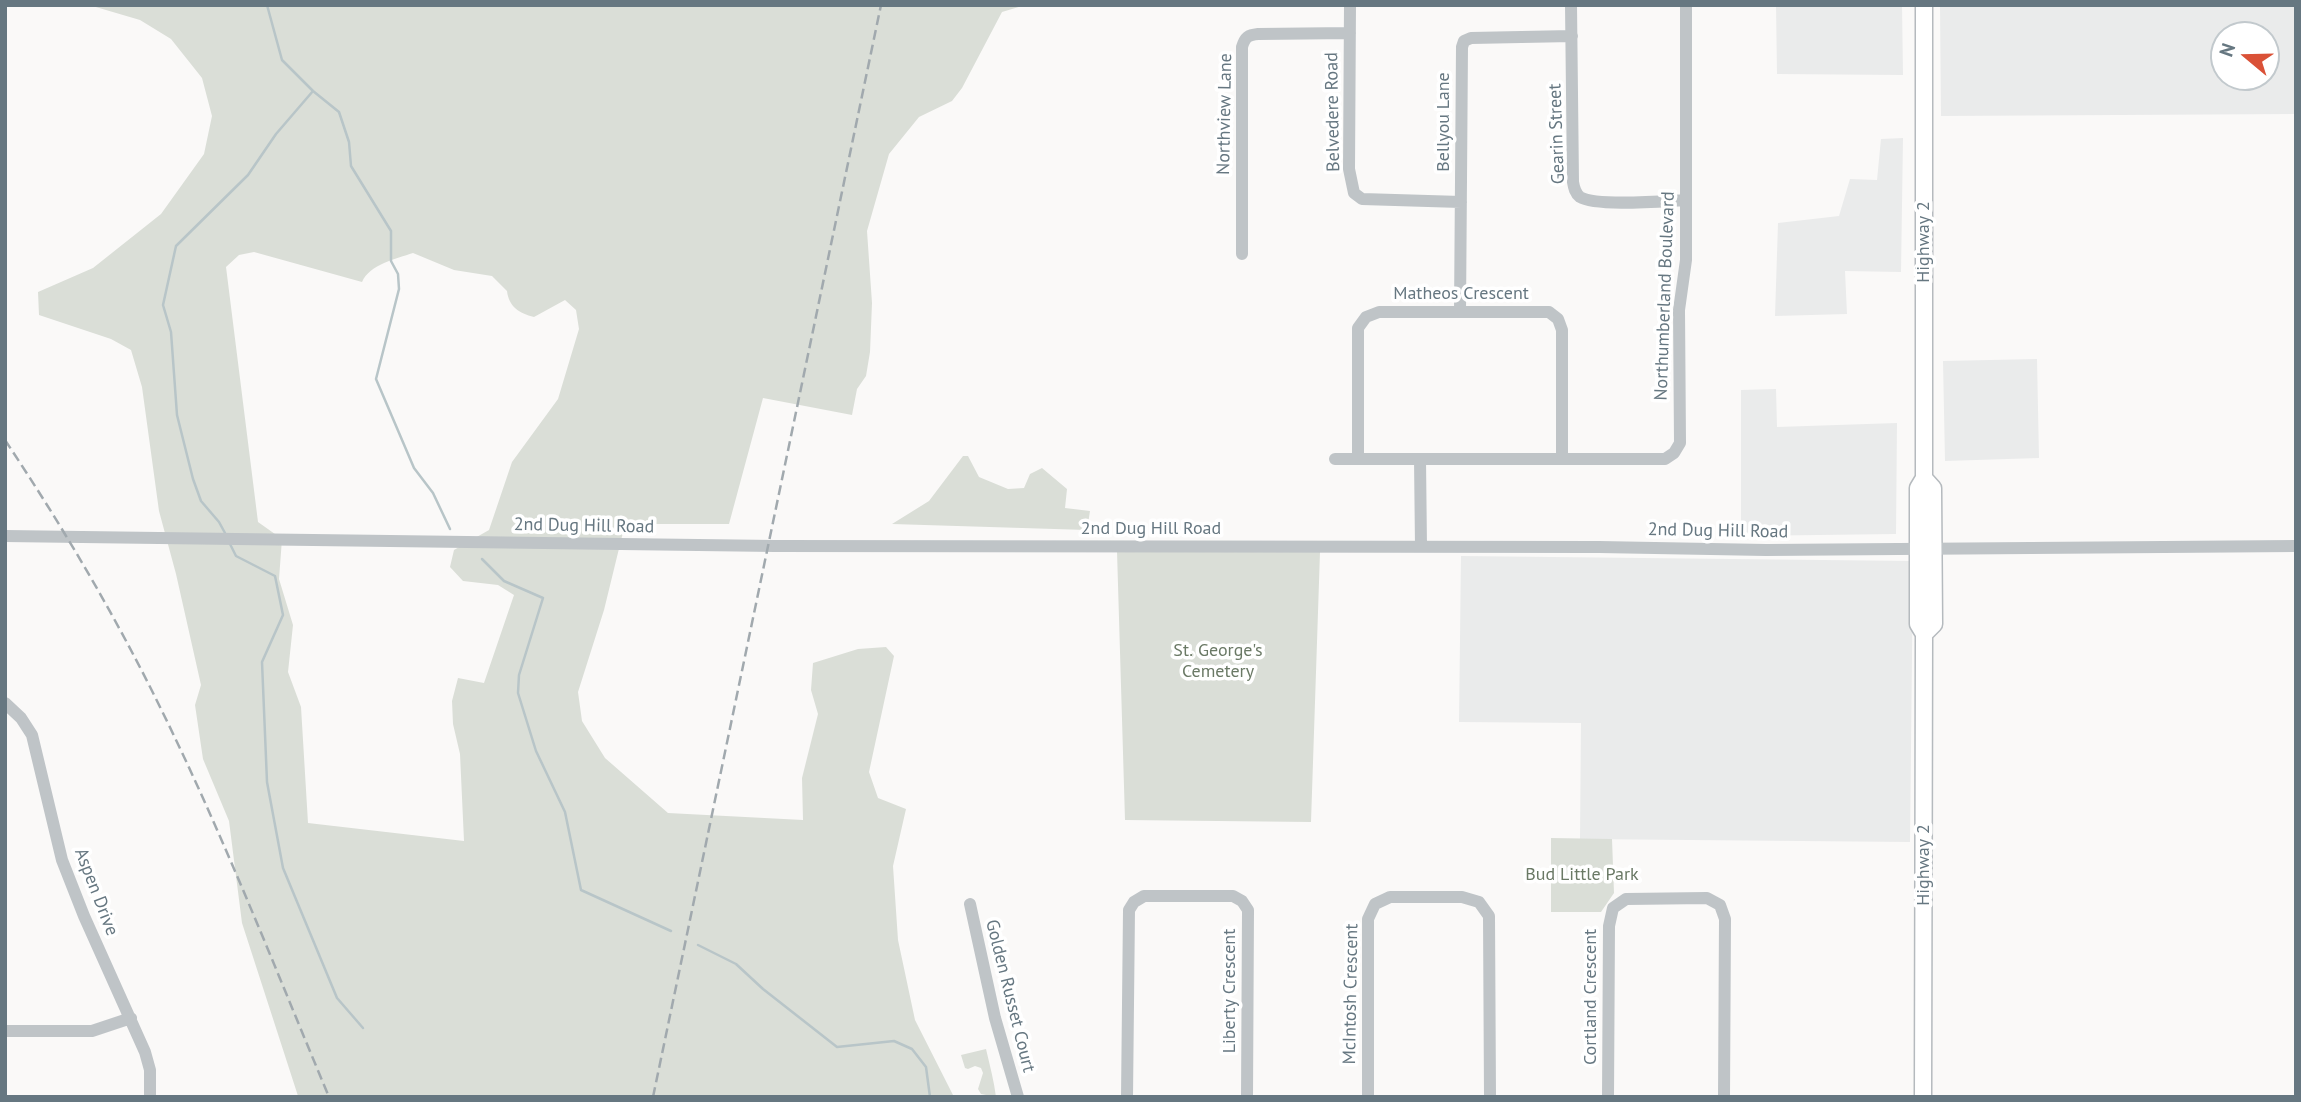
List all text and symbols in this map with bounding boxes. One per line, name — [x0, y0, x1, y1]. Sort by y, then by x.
north arrow — [2210, 21, 2280, 91]
text: N — [2214, 40, 2240, 60]
street label: Belvedere Road — [1321, 52, 1345, 172]
street label: Northview Lane — [1213, 53, 1237, 175]
street label: Bellyou Lane — [1433, 72, 1455, 172]
street label: Gearin Street — [1544, 83, 1570, 185]
street label: Northumberland Boulevard — [1651, 191, 1679, 401]
street label: Highway 2 — [1913, 201, 1935, 283]
street label: Matheos Crescent — [1393, 283, 1529, 305]
street label: 2nd Dug Hill Road — [514, 514, 654, 538]
street label: 2nd Dug Hill Road — [1081, 518, 1221, 540]
street label: 2nd Dug Hill Road — [1648, 519, 1788, 543]
park label: St. George's Cemetery — [1173, 640, 1263, 682]
street label: Highway 2 — [1913, 824, 1935, 906]
street label: Aspen Drive — [69, 845, 123, 939]
park label: Bud Little Park — [1525, 864, 1639, 886]
street label: Golden Russet Court — [981, 917, 1039, 1075]
street label: McIntosh Crescent — [1339, 923, 1363, 1065]
street label: Liberty Crescent — [1219, 929, 1241, 1053]
street label: Cortland Crescent — [1580, 929, 1602, 1065]

